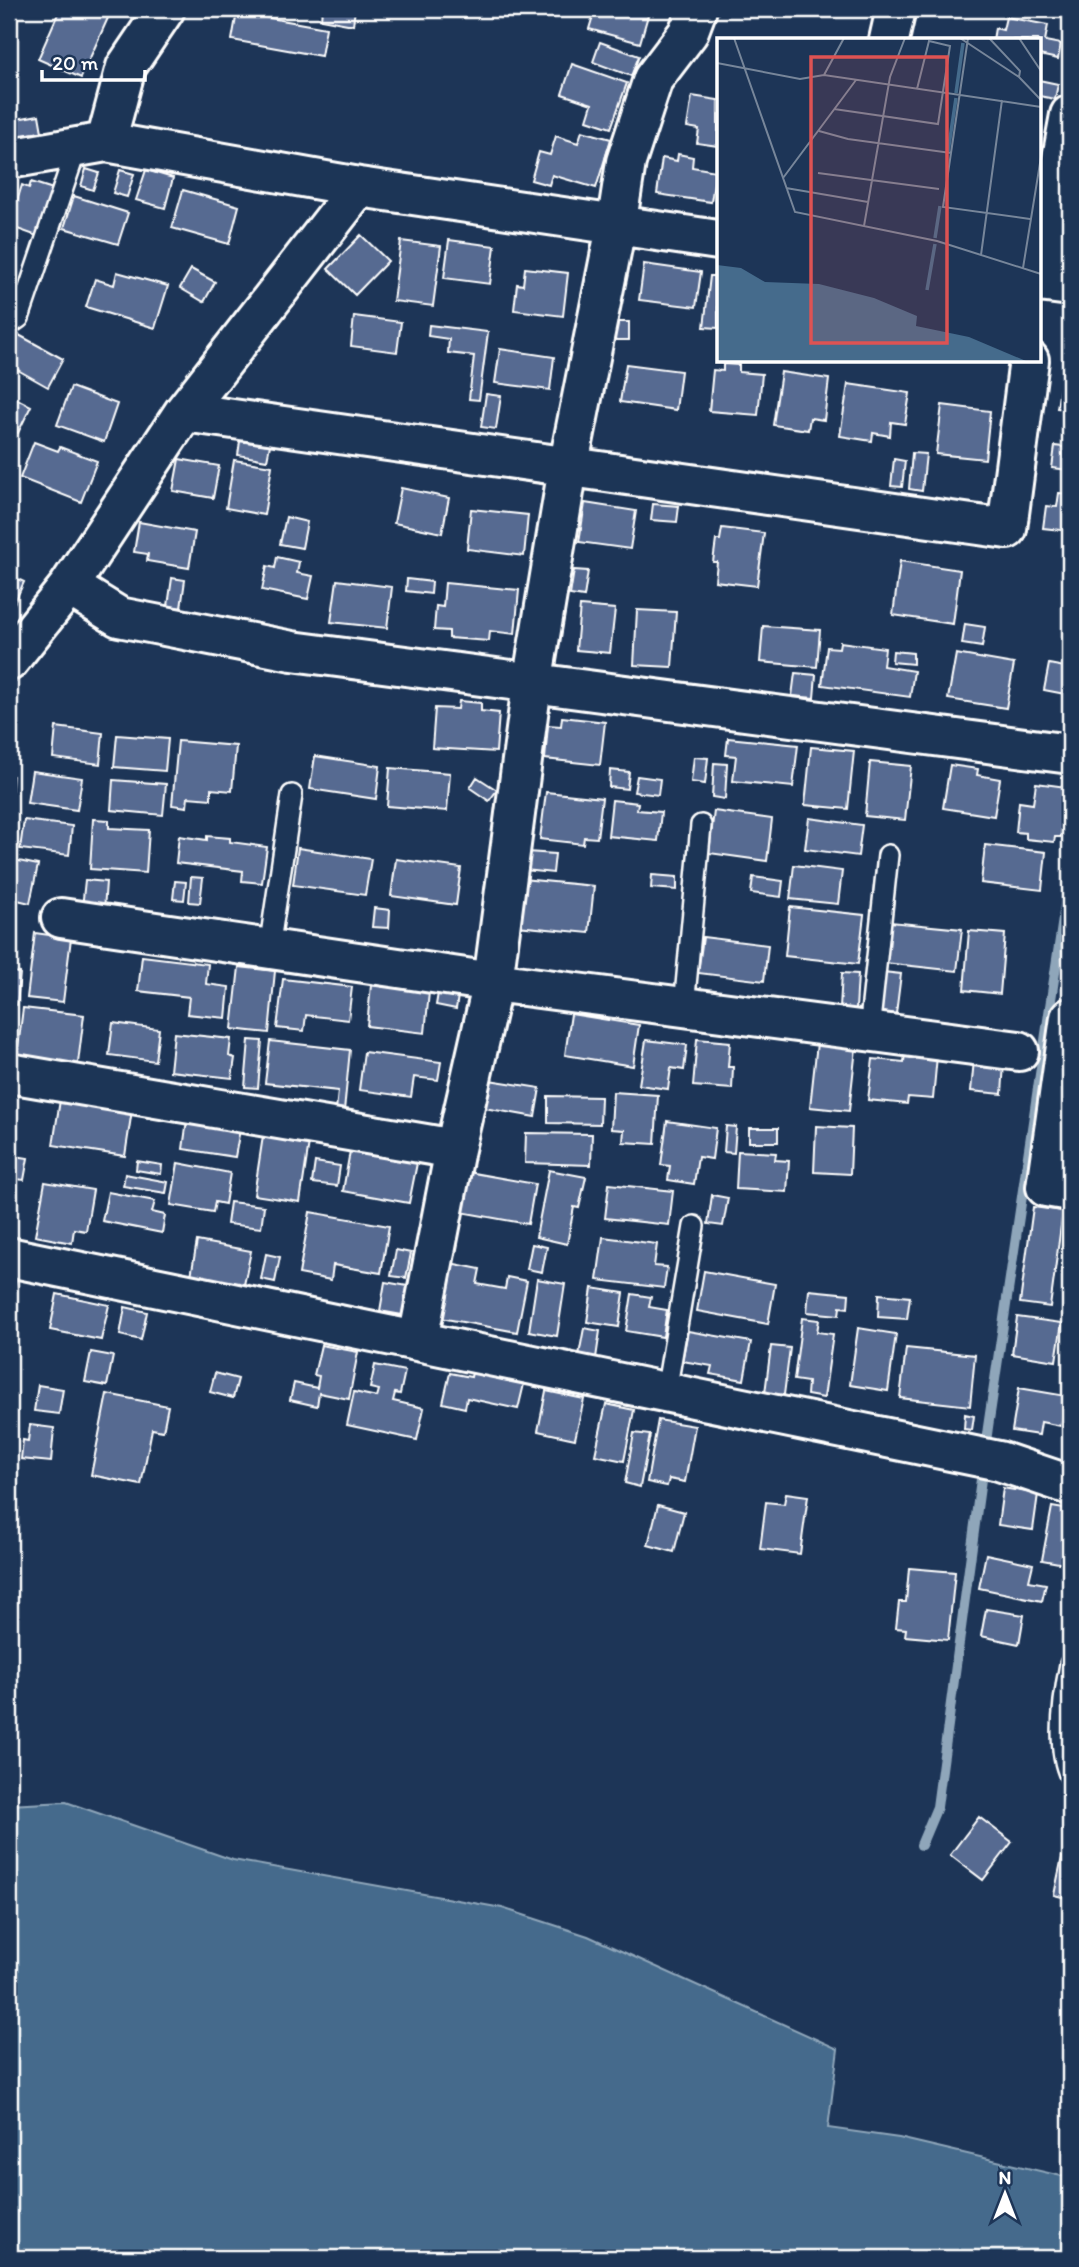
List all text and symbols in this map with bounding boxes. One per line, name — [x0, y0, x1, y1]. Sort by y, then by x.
scale bar — [42, 38, 145, 82]
inset map — [717, 38, 1040, 362]
text: 20 m — [52, 50, 99, 75]
north arrow — [970, 2158, 1040, 2228]
text: N — [999, 2166, 1011, 2189]

